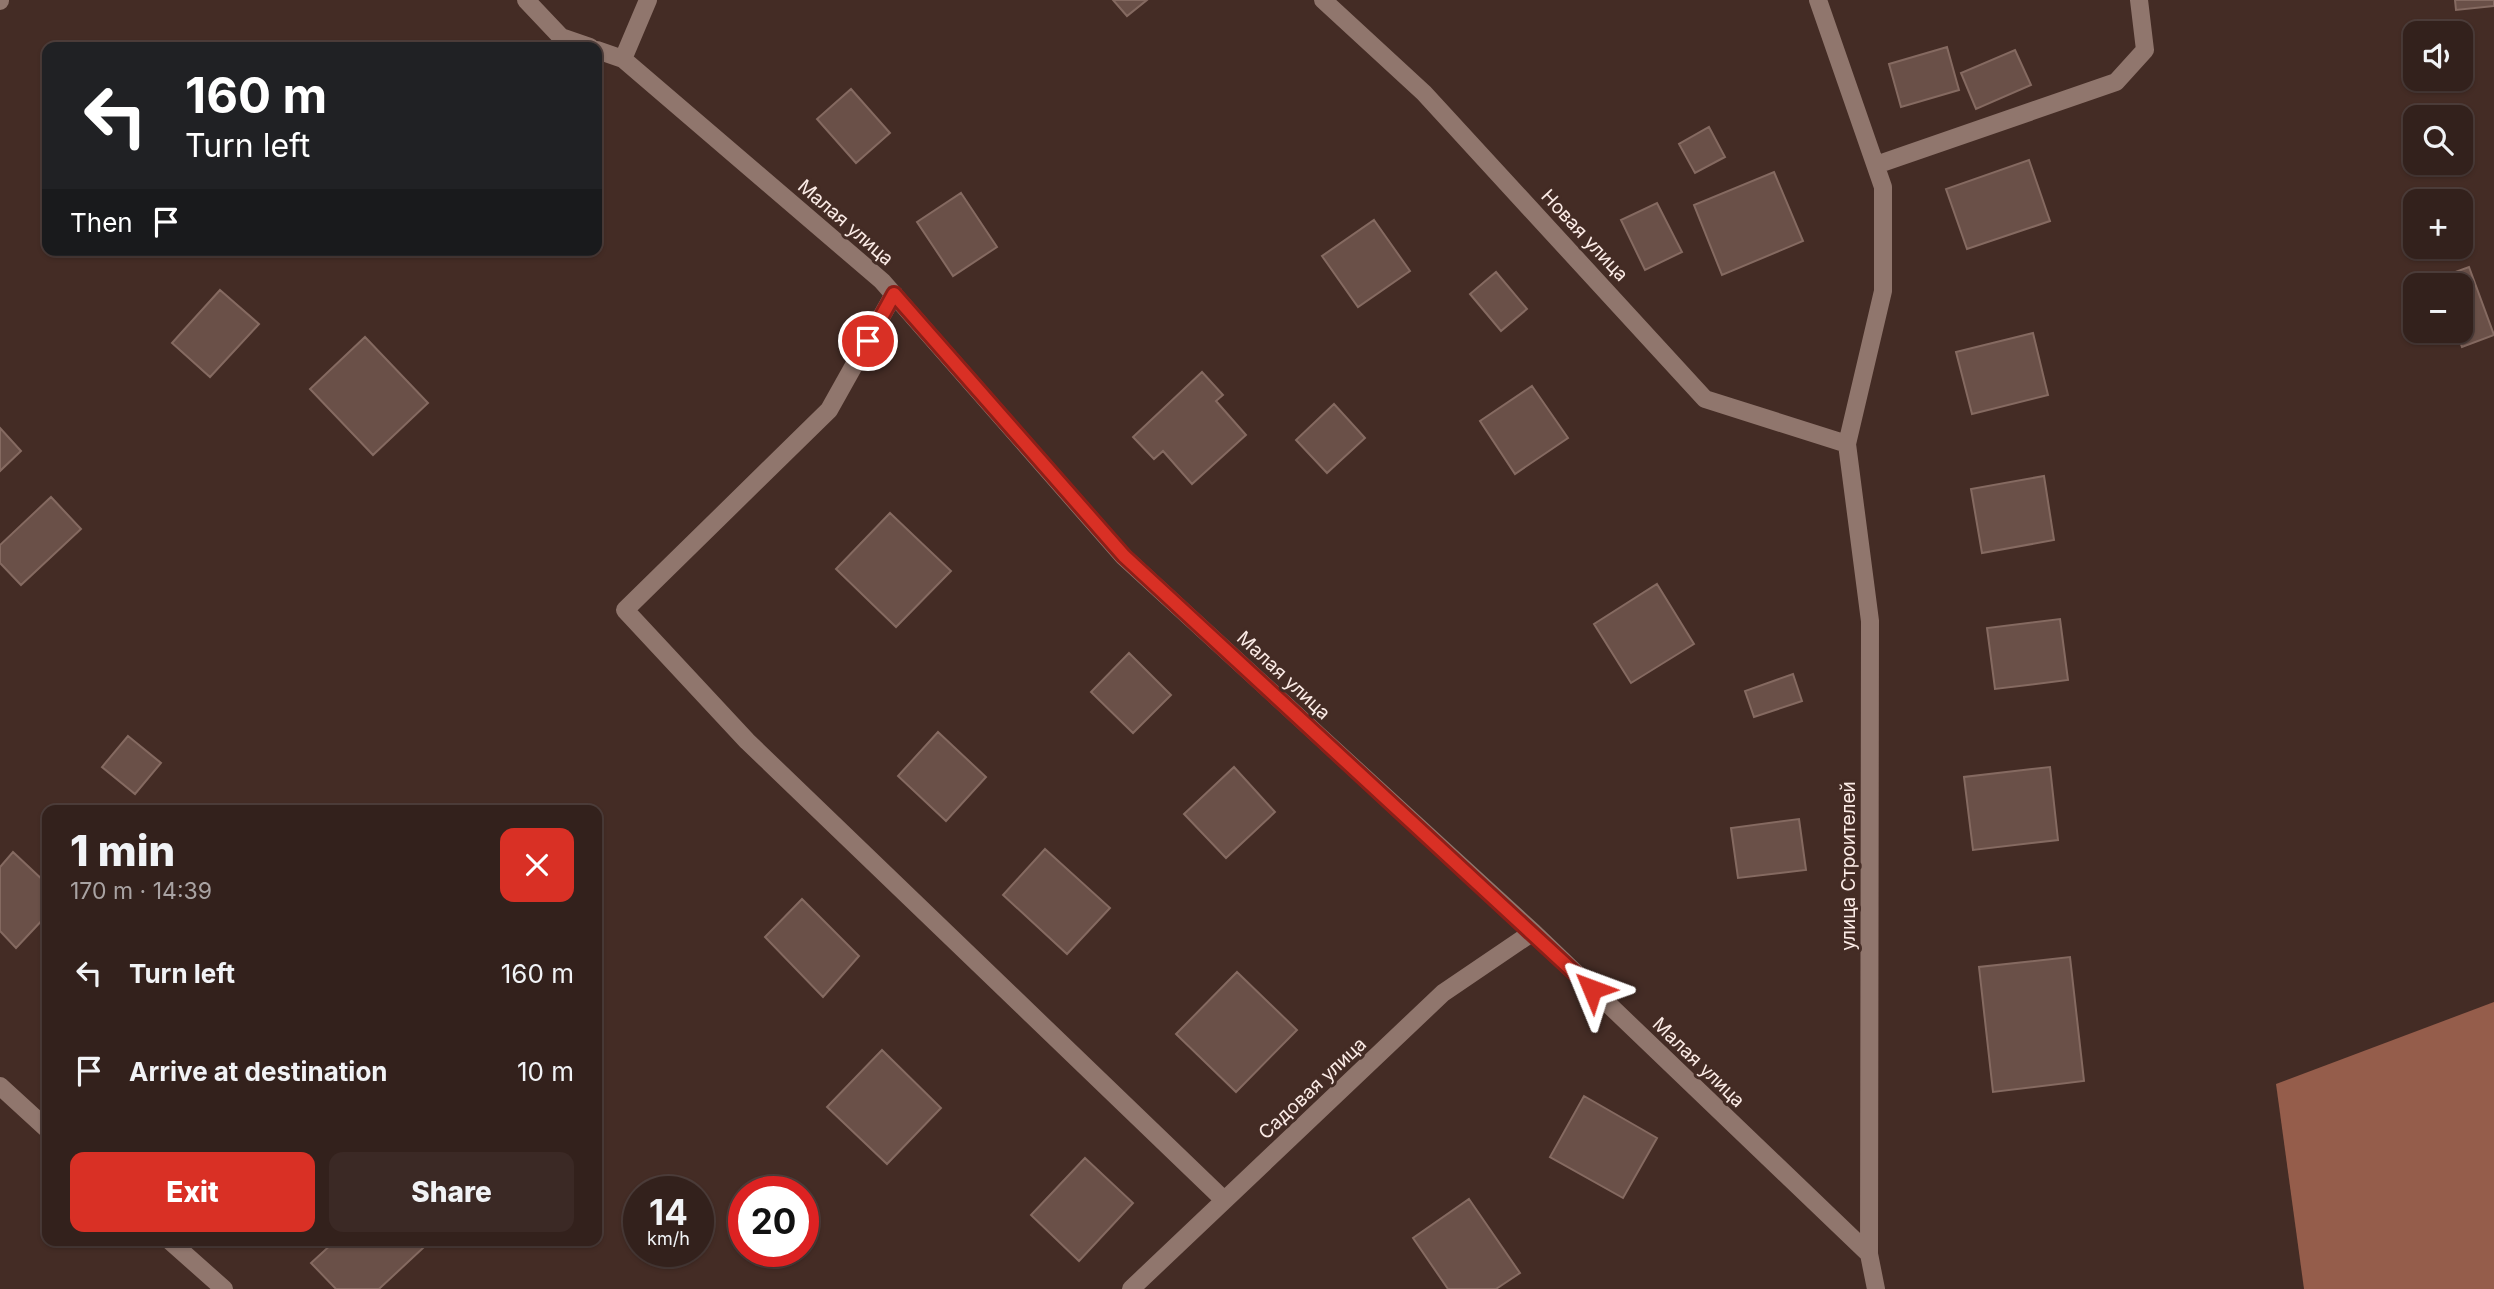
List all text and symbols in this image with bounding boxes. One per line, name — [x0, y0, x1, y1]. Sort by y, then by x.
map controls — [2403, 21, 2473, 343]
button: sound — [2403, 21, 2473, 91]
text: 160 m — [185, 66, 327, 125]
icon: left — [70, 70, 161, 161]
button: search — [2403, 105, 2473, 175]
text: Turn left — [185, 126, 310, 165]
street label: Малая улица — [793, 175, 898, 270]
street label: Новая улица — [1536, 185, 1633, 286]
button: + — [2403, 189, 2473, 259]
icon: arrive — [147, 203, 185, 241]
text: Then — [70, 207, 133, 238]
button: − — [2403, 273, 2473, 343]
pin — [838, 311, 898, 371]
icon: arrive — [849, 322, 887, 360]
street label: Малая улица — [1232, 626, 1335, 724]
street label: улица Строителей — [1837, 781, 1860, 951]
text: 1 min — [70, 825, 175, 876]
button: close — [500, 828, 574, 902]
text: 170 m · 14:39 — [70, 877, 212, 905]
position arrow — [1555, 952, 1629, 1026]
icon: left — [70, 954, 108, 992]
text: Turn left — [129, 958, 235, 989]
text: 160 m — [501, 958, 574, 989]
street label: Малая улица — [1648, 1013, 1750, 1112]
street label: Садовая улица — [1254, 1033, 1371, 1144]
icon: arrive — [70, 1052, 108, 1090]
text: Arrive at destination — [129, 1056, 388, 1087]
text: 10 m — [517, 1056, 574, 1087]
button: Exit — [70, 1152, 315, 1232]
button: Share — [329, 1152, 574, 1232]
speed limit sign: 20 — [728, 1176, 819, 1267]
text: 14 — [649, 1191, 688, 1233]
text: km/h — [647, 1228, 690, 1249]

